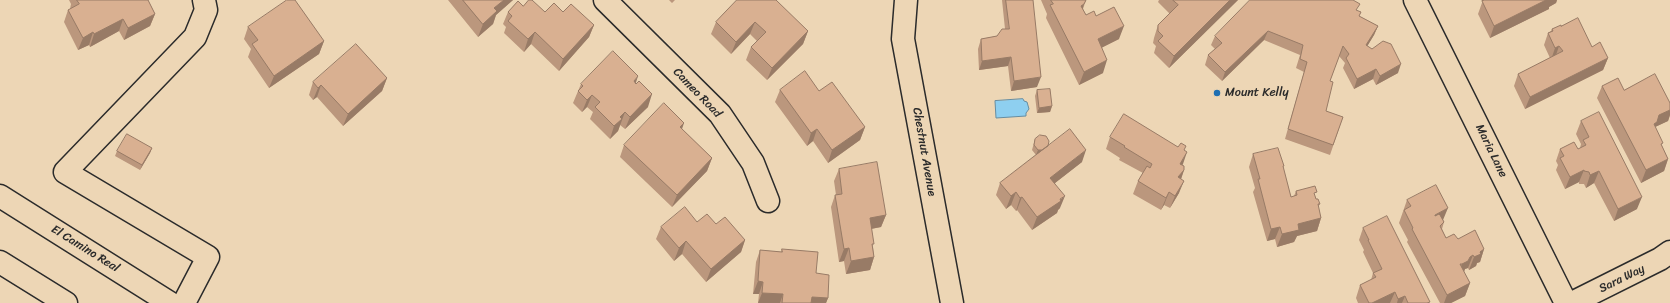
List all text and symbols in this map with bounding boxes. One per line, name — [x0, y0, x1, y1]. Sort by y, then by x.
street label: Cameo Road — [670, 65, 724, 121]
place label: Mount Kelly — [1225, 86, 1289, 100]
marker: Mount Kelly — [1212, 88, 1222, 98]
street label: Chestnut Avenue — [909, 106, 939, 198]
street label: Maria Lane — [1472, 122, 1510, 180]
street label: El Camino Real — [48, 222, 122, 276]
street label: Sara Way — [1597, 262, 1647, 296]

